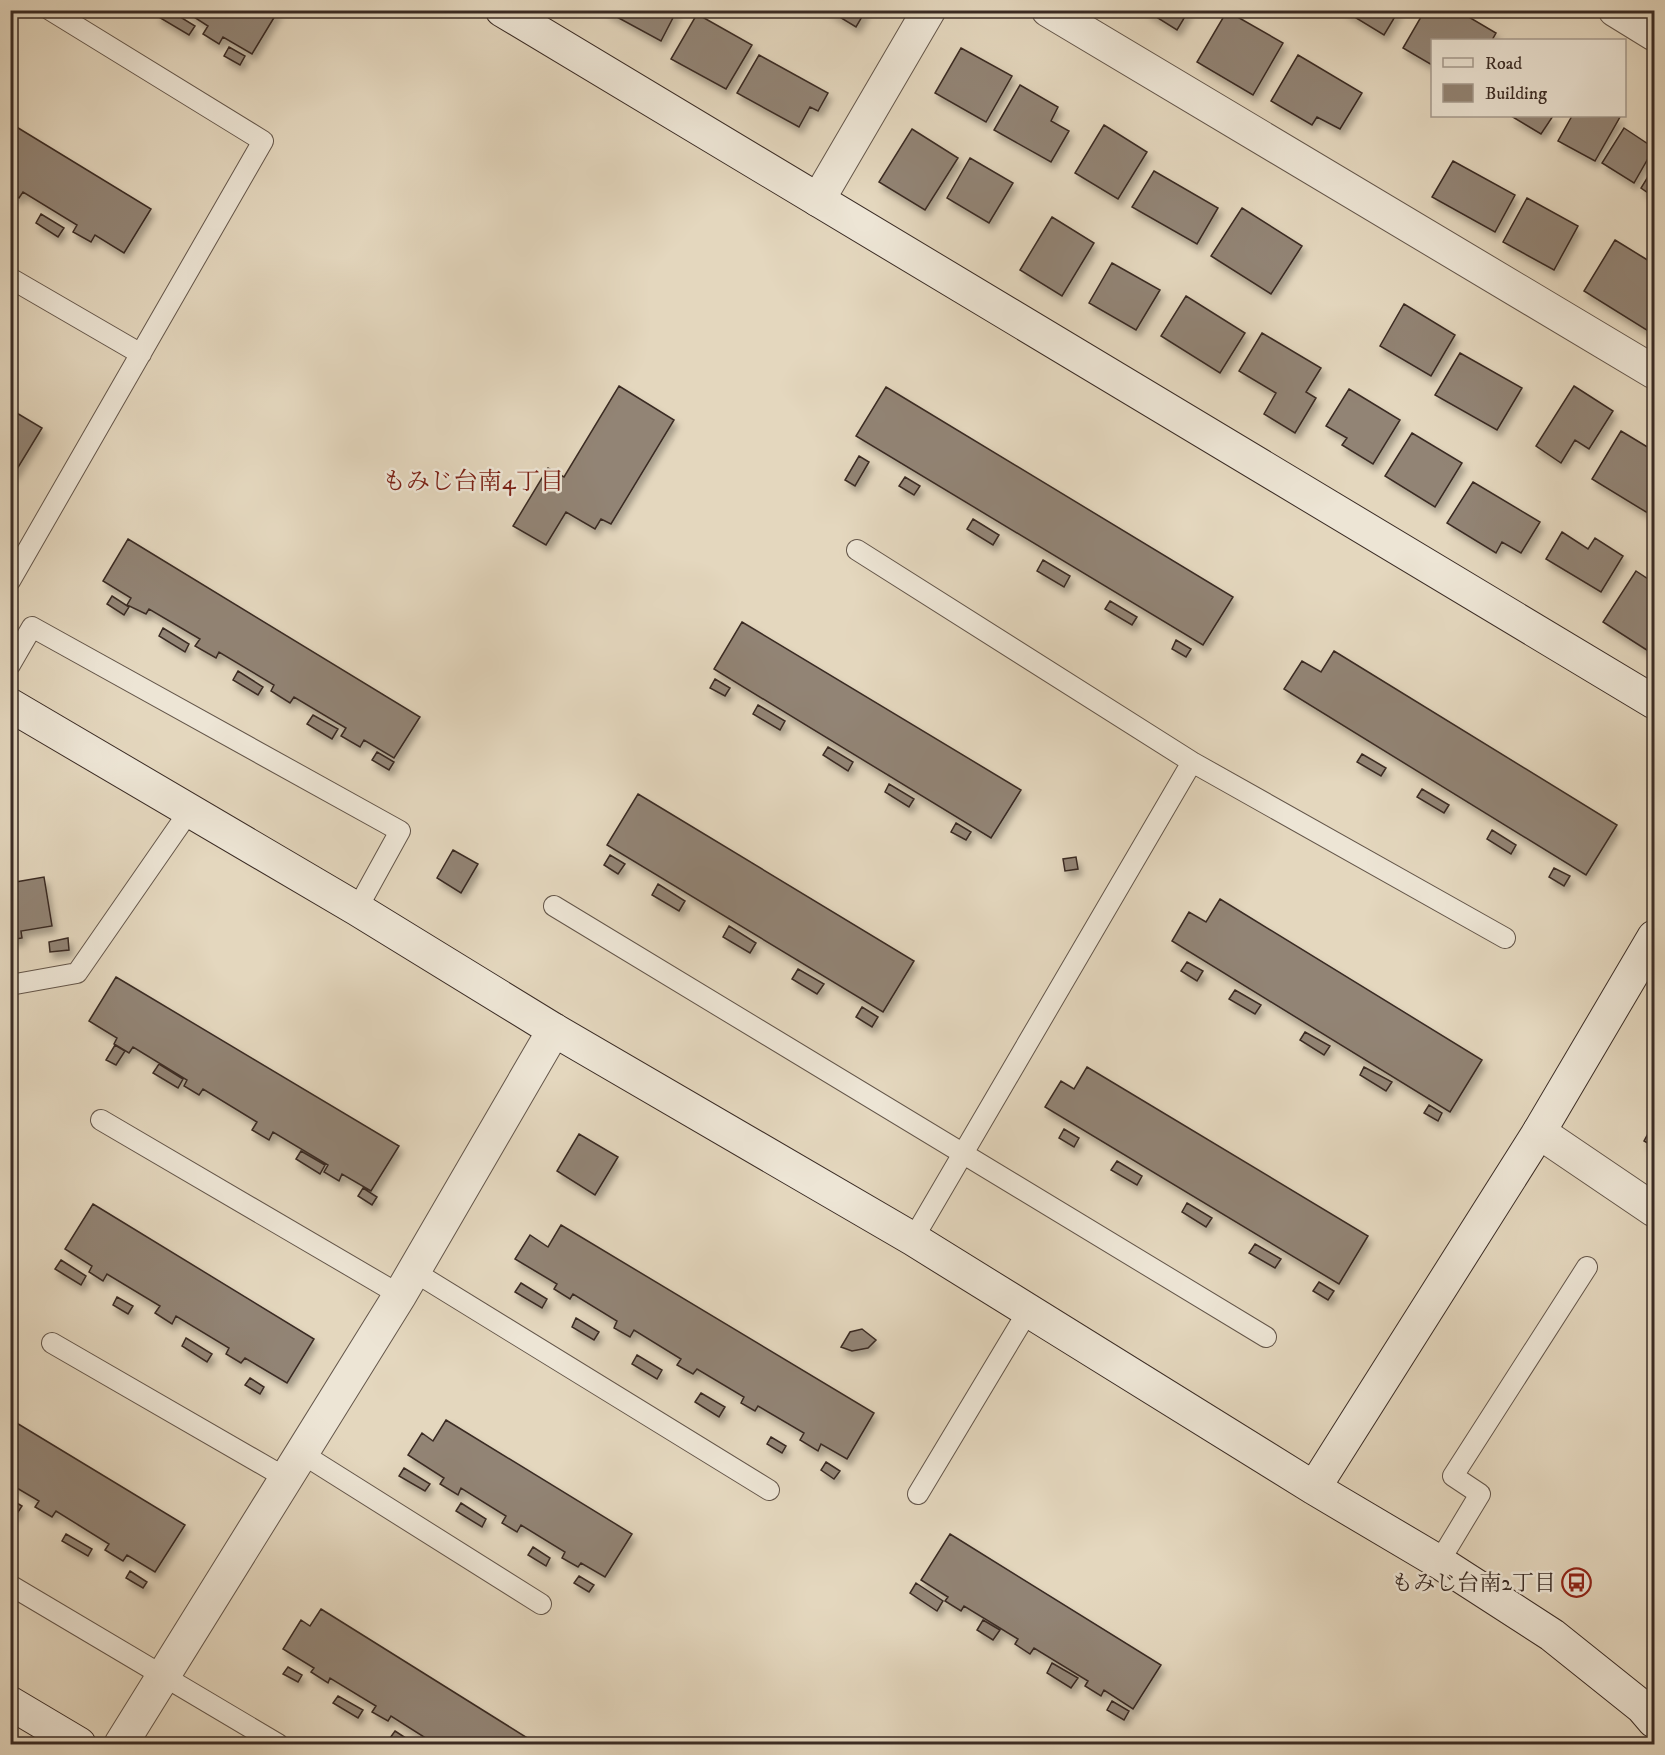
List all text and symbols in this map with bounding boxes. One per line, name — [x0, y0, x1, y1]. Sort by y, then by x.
legend — [1431, 39, 1626, 117]
text: Road — [1485, 53, 1522, 75]
text: Building — [1485, 83, 1547, 105]
district label: もみじ台南4丁目 — [382, 467, 564, 497]
bus stop icon: もみじ台南2丁目 — [1561, 1566, 1593, 1598]
place label: もみじ台南2丁目 — [1391, 1570, 1556, 1597]

